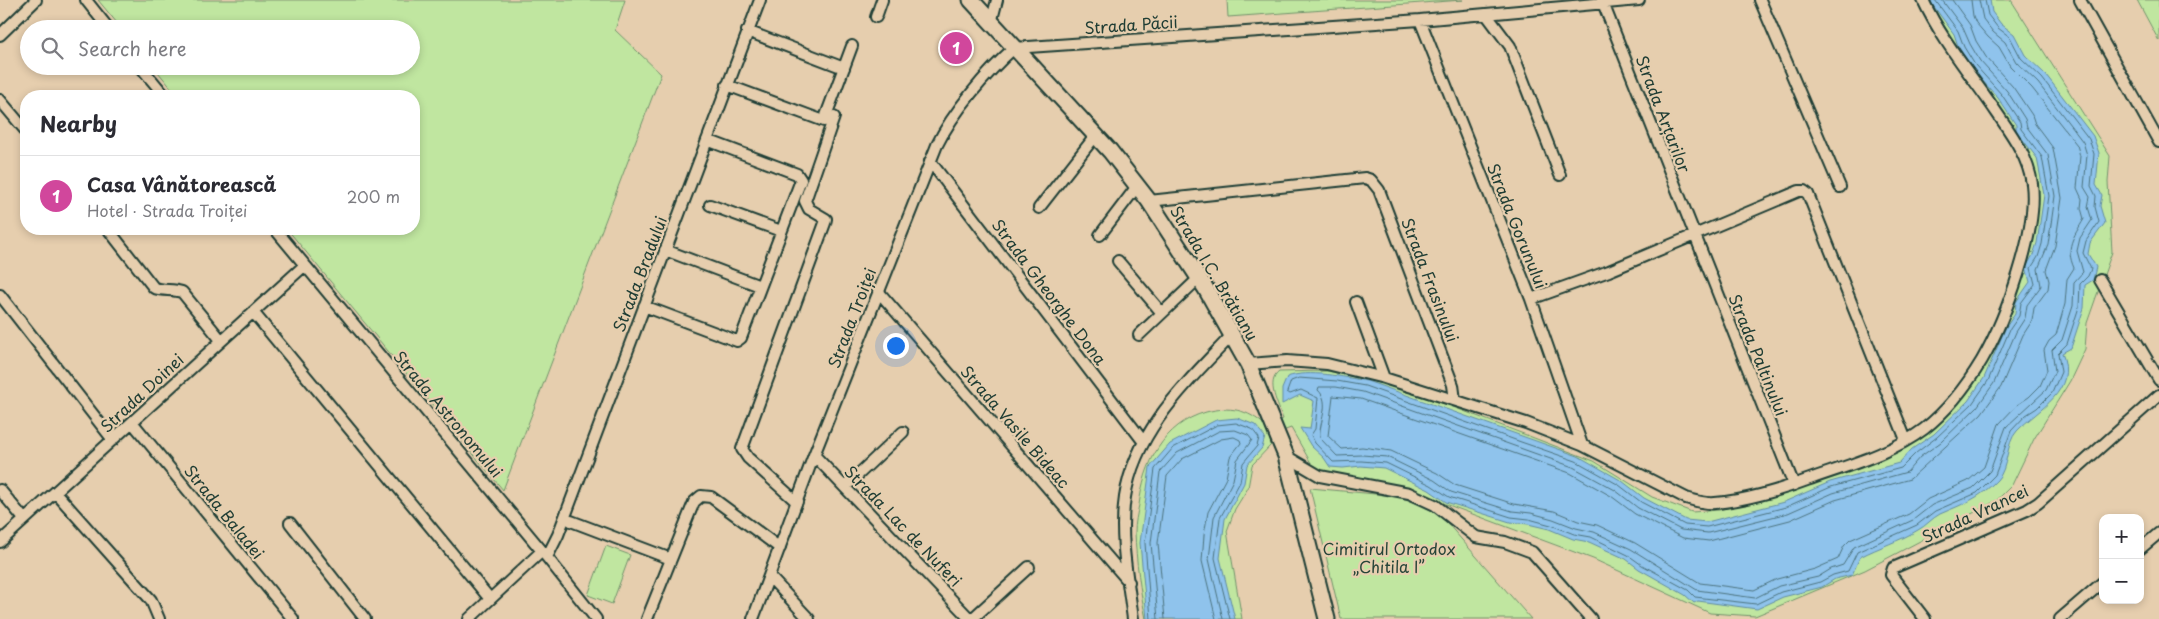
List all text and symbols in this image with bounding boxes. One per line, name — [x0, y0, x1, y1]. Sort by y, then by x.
street label: Strada Păcii — [1083, 9, 1178, 39]
search box — [20, 20, 420, 75]
pin: 1 — [940, 29, 972, 67]
icon: search — [38, 34, 66, 62]
text: Search here — [78, 34, 187, 62]
street label: Strada Arțarilor — [1631, 51, 1698, 176]
text: Nearby — [40, 107, 117, 139]
street label: Strada Gorunului — [1482, 159, 1554, 292]
text: Casa Vânătorească — [87, 170, 276, 198]
text: 1 — [52, 184, 60, 208]
text: 200 m — [347, 184, 400, 208]
text: Hotel · Strada Troiței — [87, 198, 247, 222]
street label: Strada I.C. Brătianu — [1165, 200, 1265, 345]
street label: Strada Bradului — [606, 212, 672, 335]
street label: Strada Gheorghe Dona — [987, 213, 1113, 370]
street label: Strada Frasinului — [1396, 214, 1466, 345]
street label: Strada Troiței — [821, 264, 881, 371]
street label: Strada Paltinului — [1723, 290, 1794, 419]
your location — [883, 333, 909, 359]
street label: Strada Astronomului — [388, 345, 509, 482]
street label: Strada Doinei — [94, 347, 188, 437]
street label: Strada Vasile Bideac — [956, 360, 1076, 493]
street label: Strada Baladei — [179, 459, 270, 564]
street label: Strada Lac de Nuferi — [839, 459, 968, 591]
street label: Strada Vrancei — [1917, 478, 2032, 548]
map controls — [2099, 514, 2144, 604]
button: + — [2099, 514, 2144, 559]
park label: Cimitirul Ortodox „Chitila I” — [1322, 536, 1456, 578]
button: − — [2099, 559, 2144, 604]

